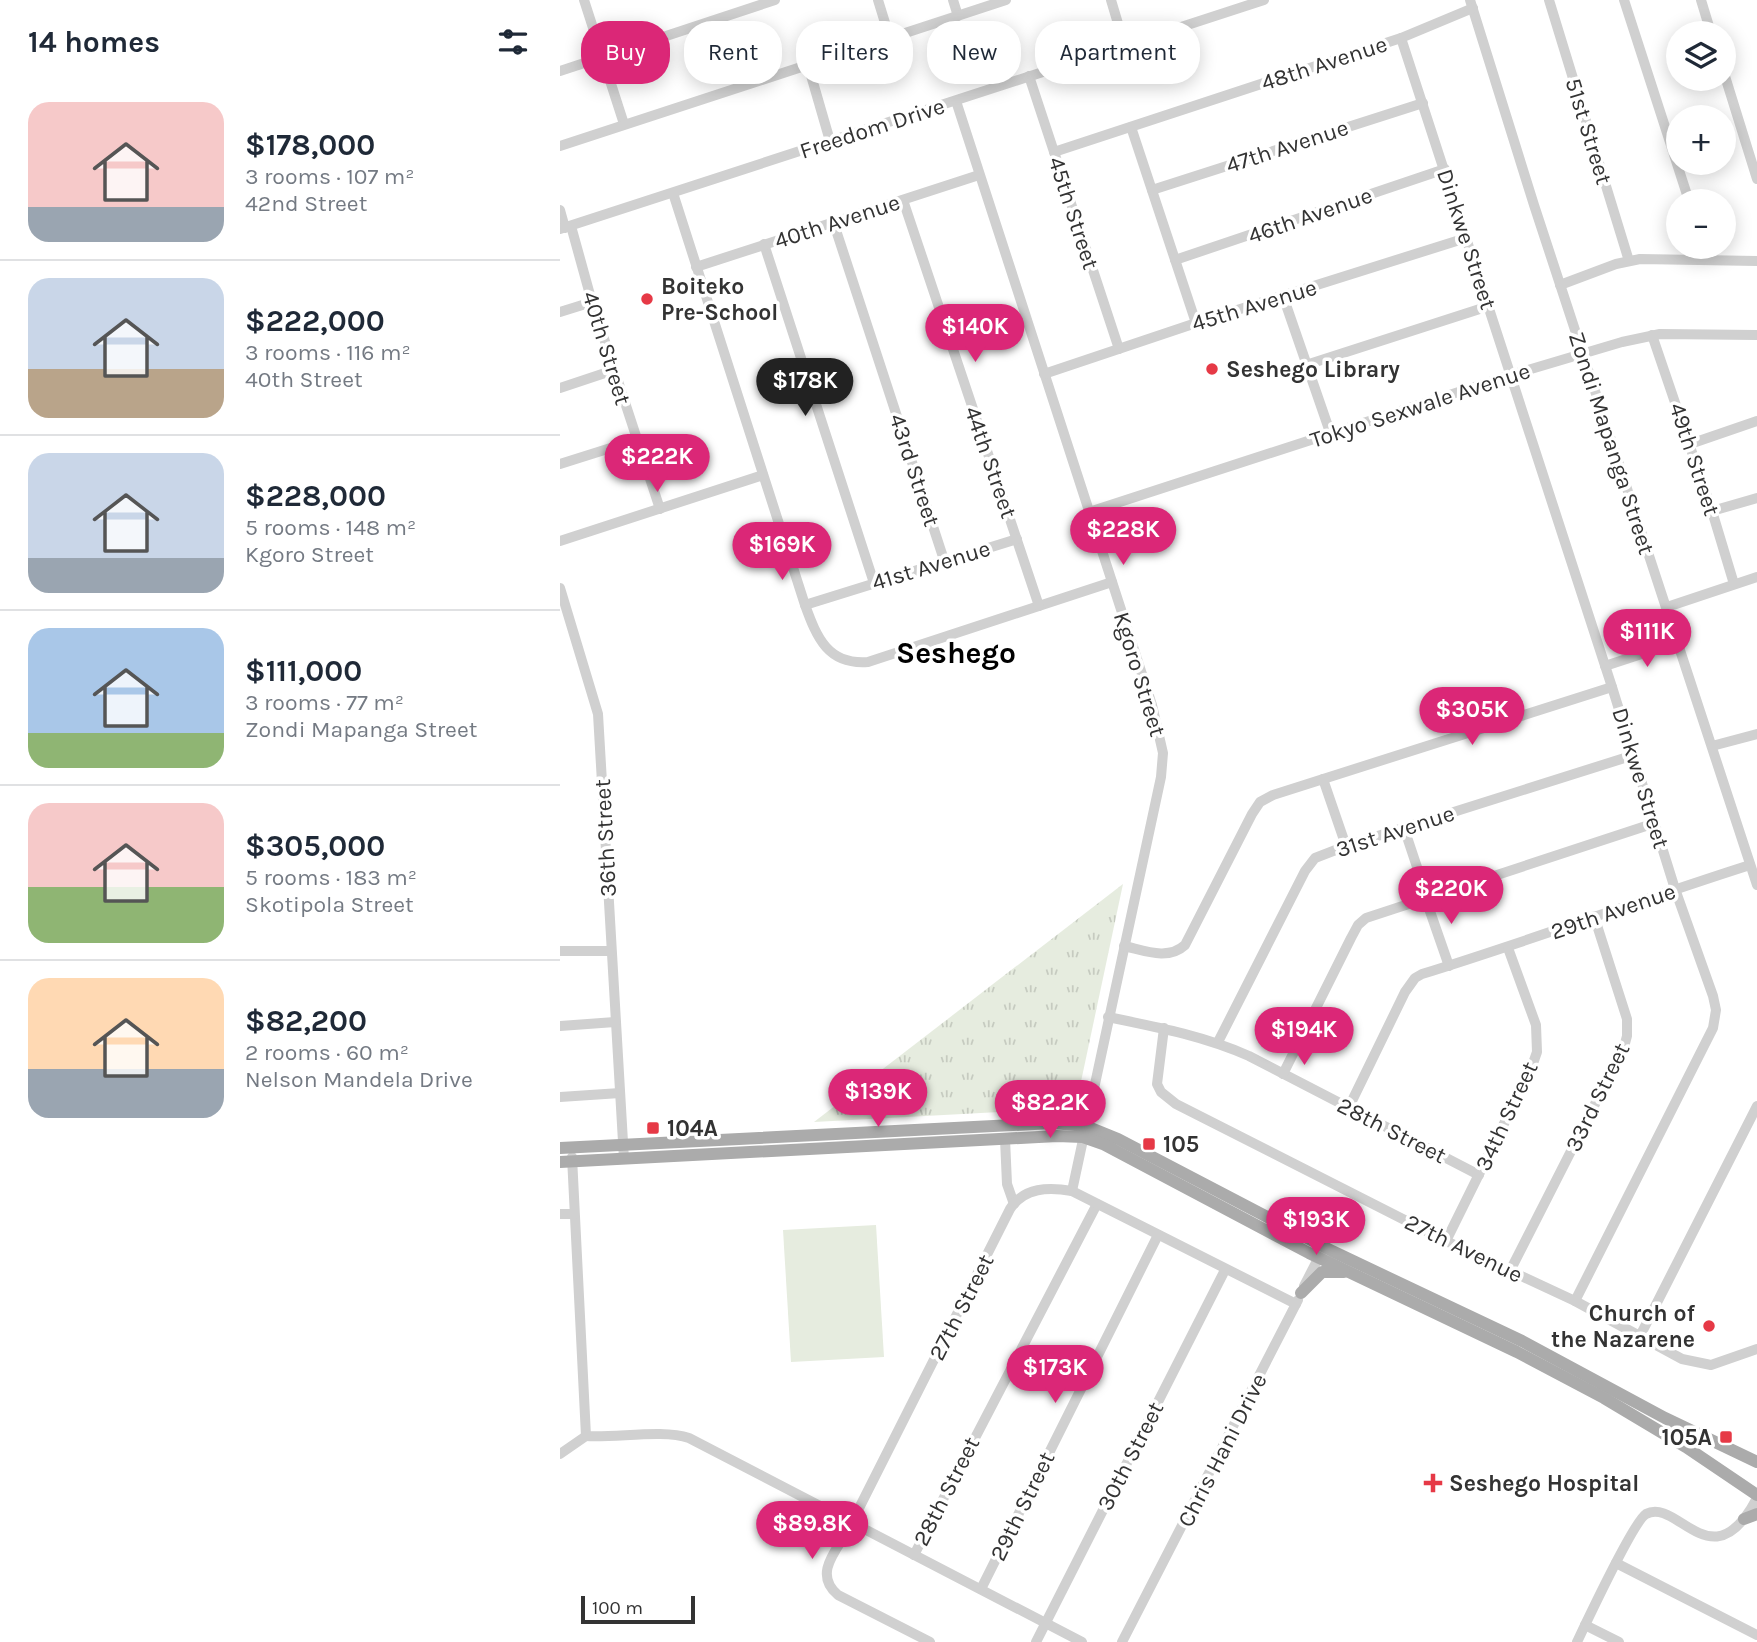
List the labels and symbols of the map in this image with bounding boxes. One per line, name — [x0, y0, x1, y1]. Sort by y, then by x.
street label: 48th Avenue — [1258, 30, 1390, 97]
street label: 51st Street — [1560, 75, 1618, 188]
street label: Freedom Drive — [796, 92, 948, 165]
street label: 47th Avenue — [1222, 114, 1352, 179]
street label: 45th Street — [1043, 153, 1105, 273]
street label: Dinkwe Street — [1431, 166, 1502, 313]
street label: 46th Avenue — [1244, 182, 1376, 249]
street label: 40th Avenue — [771, 189, 903, 254]
place label: Boiteko Pre-School — [661, 273, 778, 326]
street label: 45th Avenue — [1188, 274, 1320, 337]
street label: 40th Street — [576, 288, 637, 409]
marker: Boiteko Pre-School — [639, 291, 655, 307]
pin: $140K — [926, 304, 1024, 364]
street label: Zondi Mapanga Street — [1563, 328, 1660, 558]
place label: Seshego Library — [1226, 356, 1400, 383]
street label: Tokyo Sexwale Avenue — [1307, 357, 1534, 454]
pin: $178K — [756, 358, 854, 418]
marker: Seshego Library — [1204, 361, 1220, 377]
street label: 49th Street — [1664, 399, 1726, 519]
street label: 44th Street — [959, 403, 1022, 522]
street label: 43rd Street — [884, 410, 946, 530]
pin: $222K — [608, 434, 706, 494]
pin: $228K — [1074, 508, 1172, 567]
pin: $169K — [733, 522, 831, 582]
street label: 41st Avenue — [869, 535, 994, 596]
street label: Kgoro Street — [1108, 609, 1171, 740]
pin: $111K — [1598, 610, 1696, 669]
district label: Seshego — [896, 635, 1016, 671]
pin: $305K — [1423, 688, 1521, 747]
street label: Dinkwe Street — [1606, 704, 1675, 852]
street label: 36th Street — [589, 778, 622, 898]
street label: 31st Avenue — [1332, 800, 1458, 863]
pin: $220K — [1402, 866, 1500, 926]
street label: 29th Avenue — [1547, 877, 1679, 945]
pin: $194K — [1255, 1007, 1353, 1067]
street label: 33rd Street — [1560, 1038, 1636, 1156]
street label: 34th Street — [1469, 1057, 1544, 1175]
pin: $139K — [829, 1070, 927, 1129]
pin: $82.2K — [993, 1080, 1107, 1140]
street label: 28th Street — [1333, 1091, 1451, 1170]
place label: 104A — [667, 1115, 718, 1142]
marker: 104A — [645, 1120, 661, 1136]
place label: 105 — [1163, 1131, 1199, 1158]
marker: 105 — [1141, 1136, 1157, 1152]
pin: $193K — [1267, 1198, 1365, 1257]
street label: 27th Avenue — [1400, 1208, 1527, 1289]
street label: 27th Street — [923, 1249, 1000, 1365]
place label: Church of the Nazarene — [1551, 1300, 1696, 1353]
marker: Church of the Nazarene — [1701, 1318, 1717, 1334]
pin: $173K — [1006, 1346, 1104, 1405]
street label: Chris Hani Drive — [1172, 1369, 1273, 1531]
street label: 30th Street — [1092, 1397, 1169, 1515]
place label: 105A — [1661, 1424, 1712, 1451]
marker: 105A — [1718, 1429, 1734, 1445]
street label: 28th Street — [907, 1432, 986, 1550]
street label: 29th Street — [984, 1447, 1061, 1565]
place label: Seshego Hospital — [1449, 1470, 1639, 1497]
marker: Seshego Hospital — [1423, 1473, 1443, 1493]
pin: $89.8K — [755, 1502, 869, 1561]
scale bar — [581, 1593, 695, 1625]

